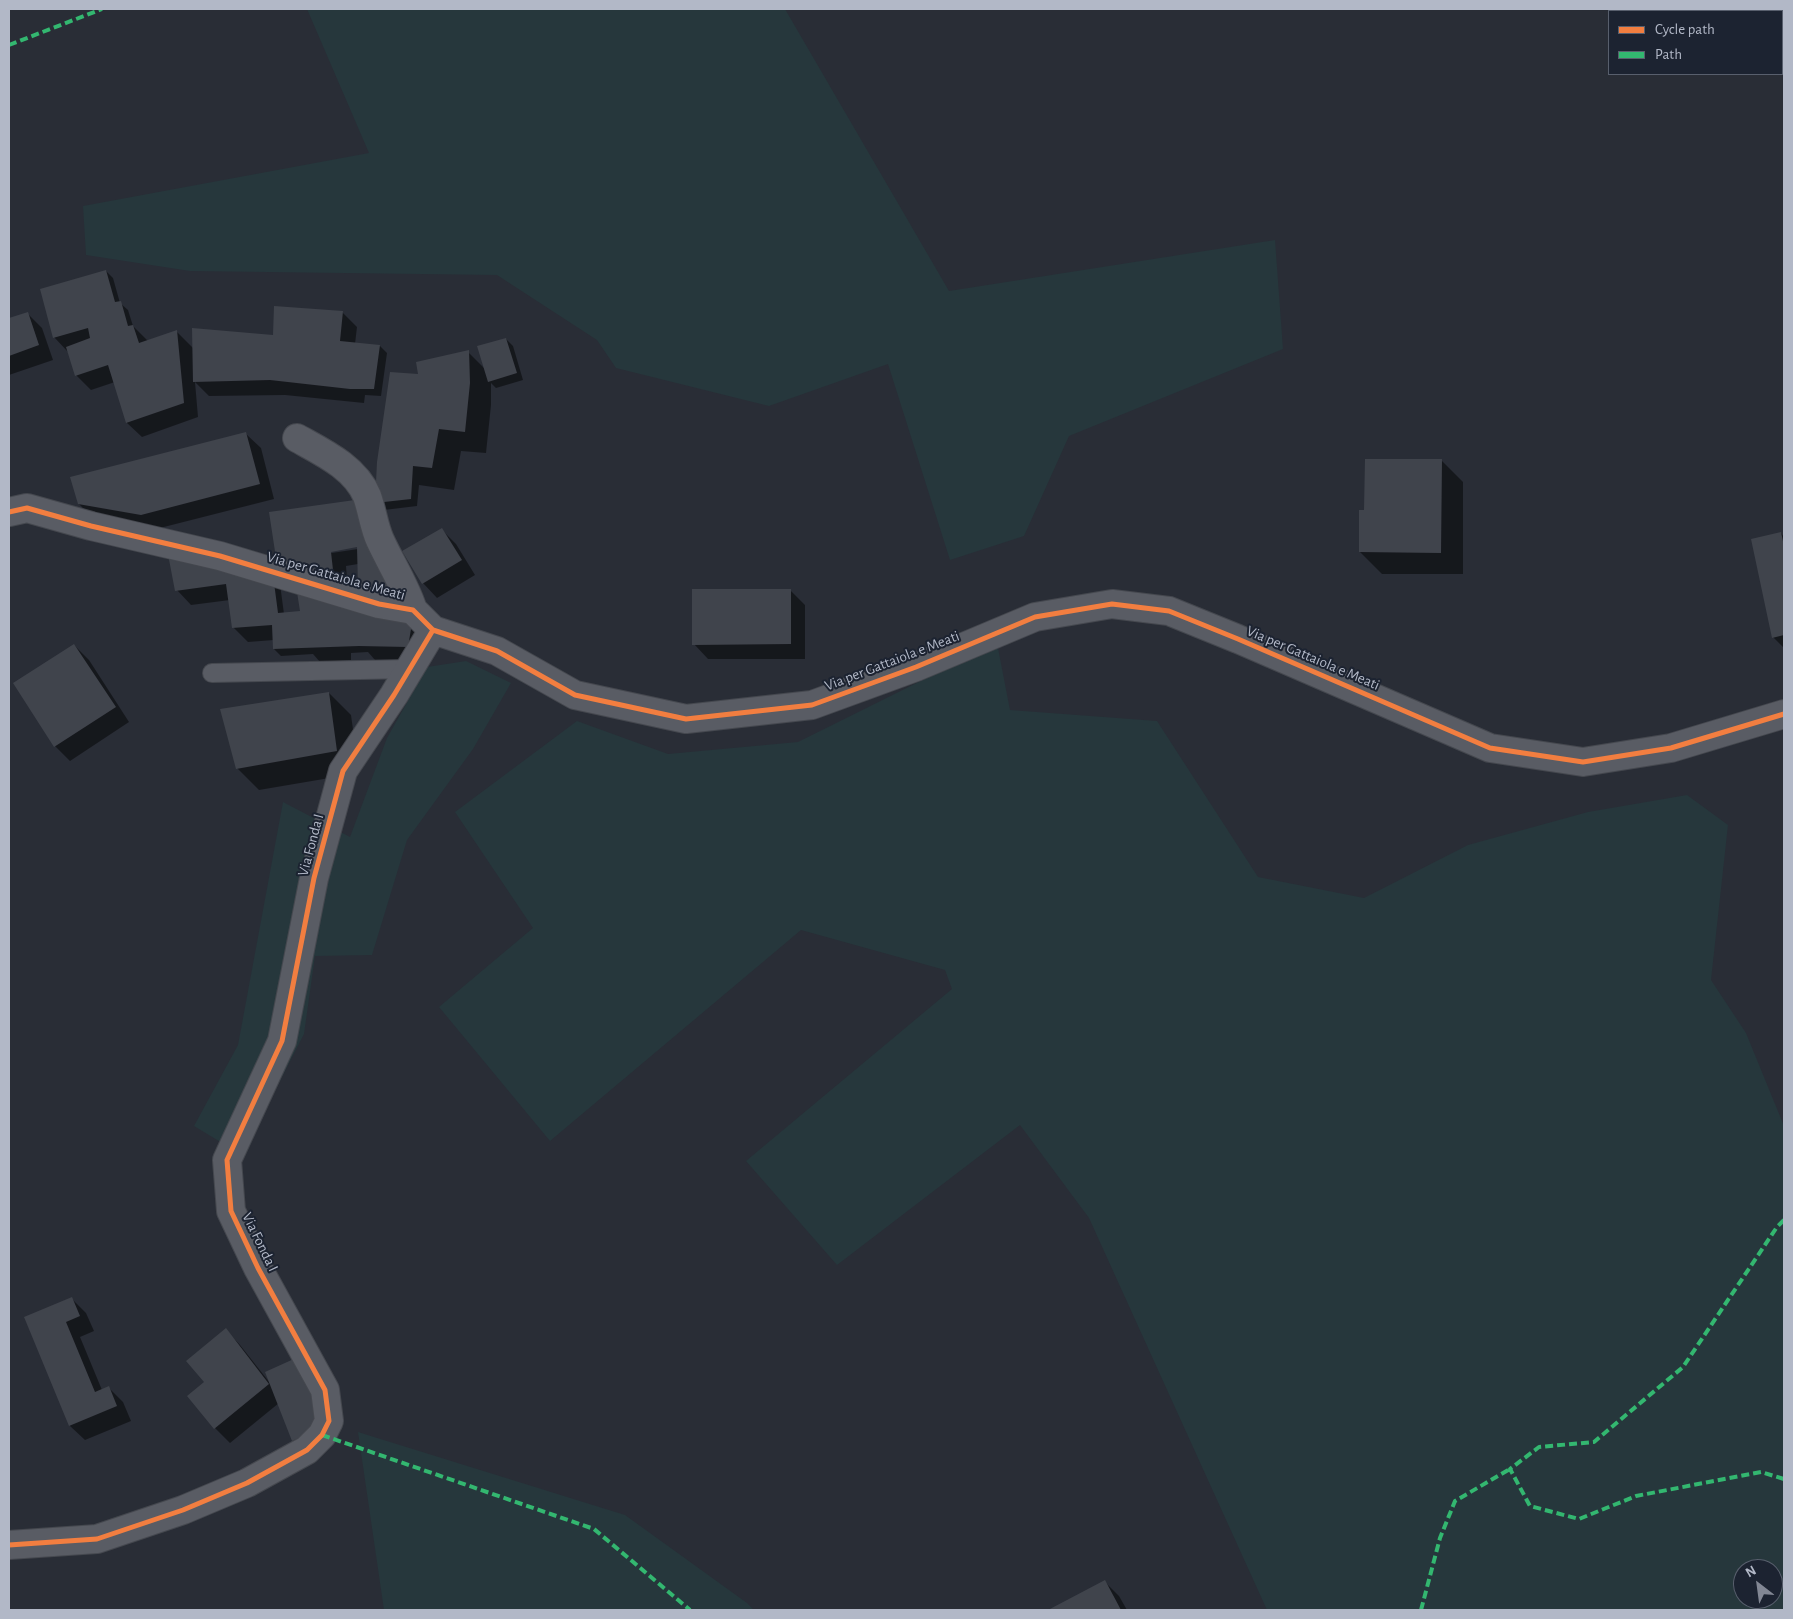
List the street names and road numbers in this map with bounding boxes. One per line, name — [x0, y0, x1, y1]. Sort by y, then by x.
street label: Via per Gattaiola e Meati — [265, 548, 407, 604]
street label: Via per Gattaiola e Meati — [1244, 622, 1382, 694]
street label: Via per Gattaiola e Meati — [822, 627, 962, 695]
street label: Via Fonda I — [294, 812, 328, 878]
street label: Via Fonda I — [238, 1209, 282, 1275]

